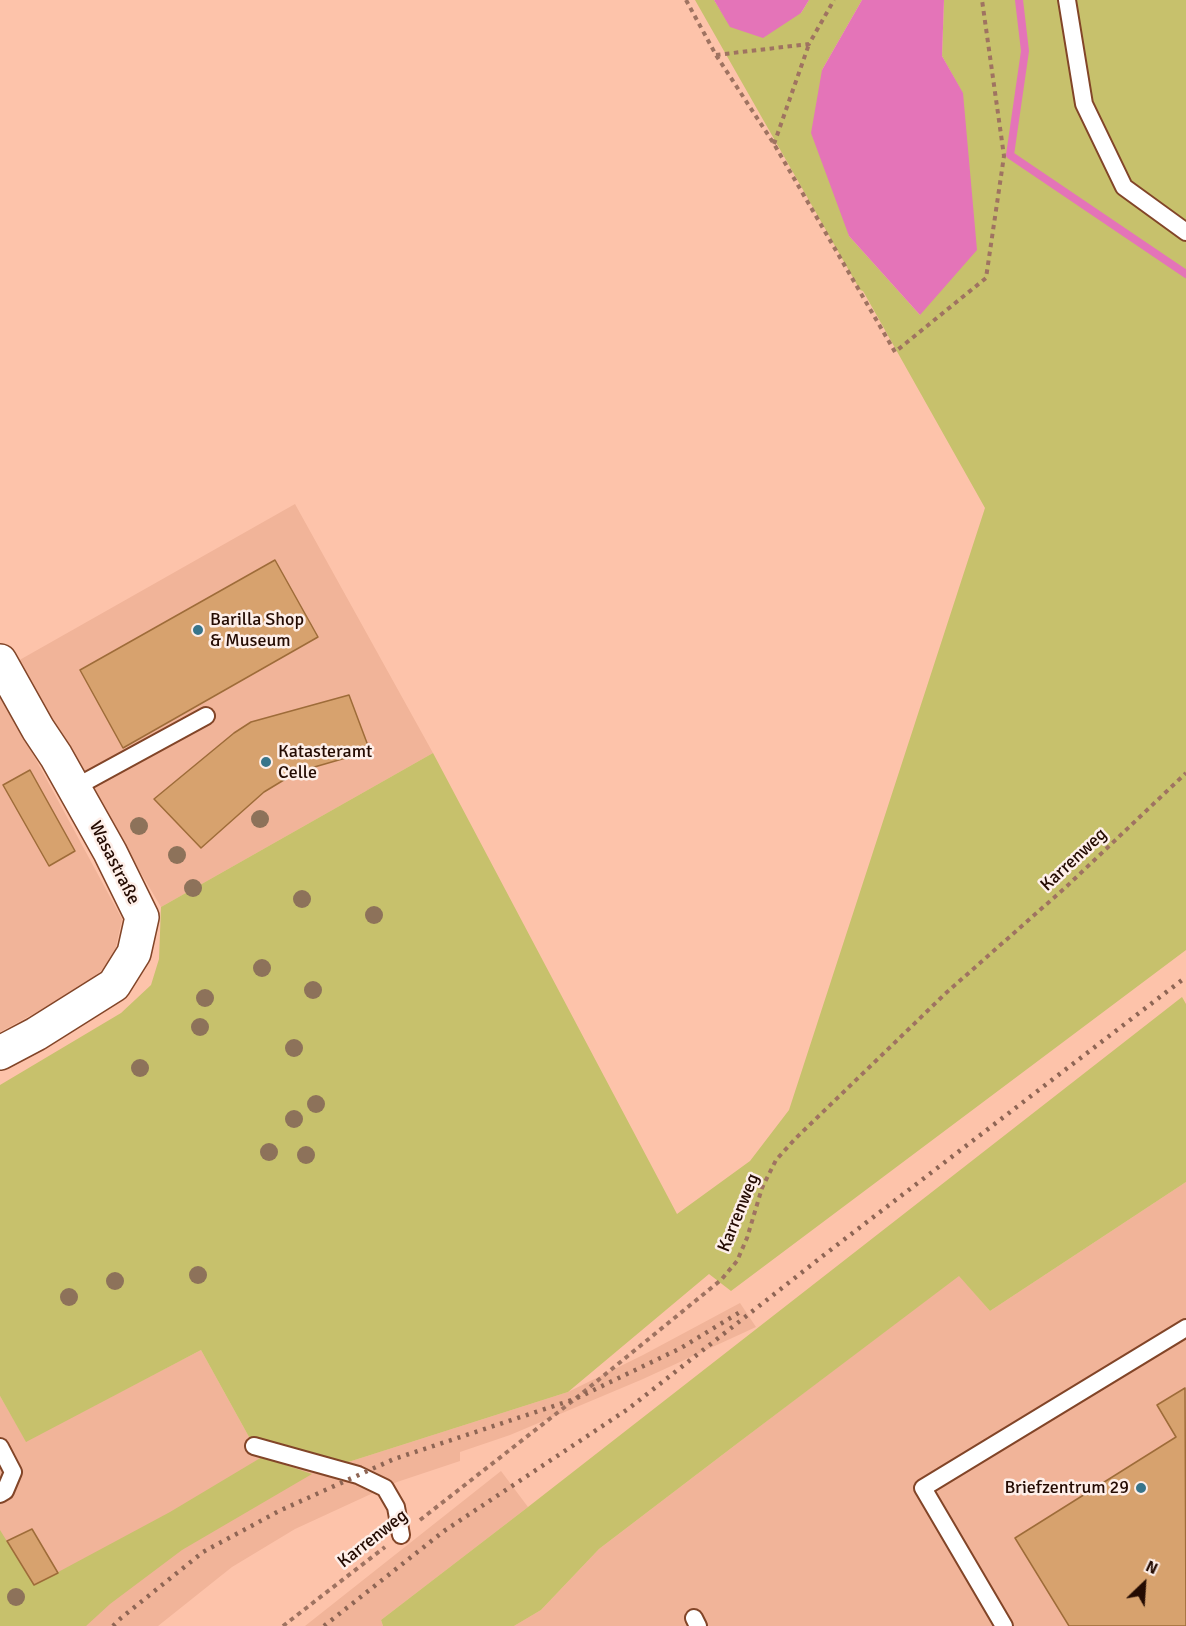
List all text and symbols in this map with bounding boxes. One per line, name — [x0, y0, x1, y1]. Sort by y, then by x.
place label: Barilla Shop & Museum — [210, 609, 304, 652]
marker: Barilla Shop & Museum — [191, 623, 205, 637]
place label: Katasteramt Celle — [278, 741, 372, 783]
marker: Katasteramt Celle — [259, 755, 273, 769]
street label: Wasastraße — [84, 818, 144, 908]
street label: Karrenweg — [1036, 824, 1112, 896]
street label: Karrenweg — [714, 1171, 764, 1255]
place label: Briefzentrum 29 — [1004, 1477, 1129, 1499]
marker: Briefzentrum 29 — [1134, 1481, 1148, 1495]
street label: Karrenweg — [334, 1505, 412, 1573]
north arrow — [1114, 1554, 1174, 1614]
text: N — [1142, 1556, 1161, 1579]

